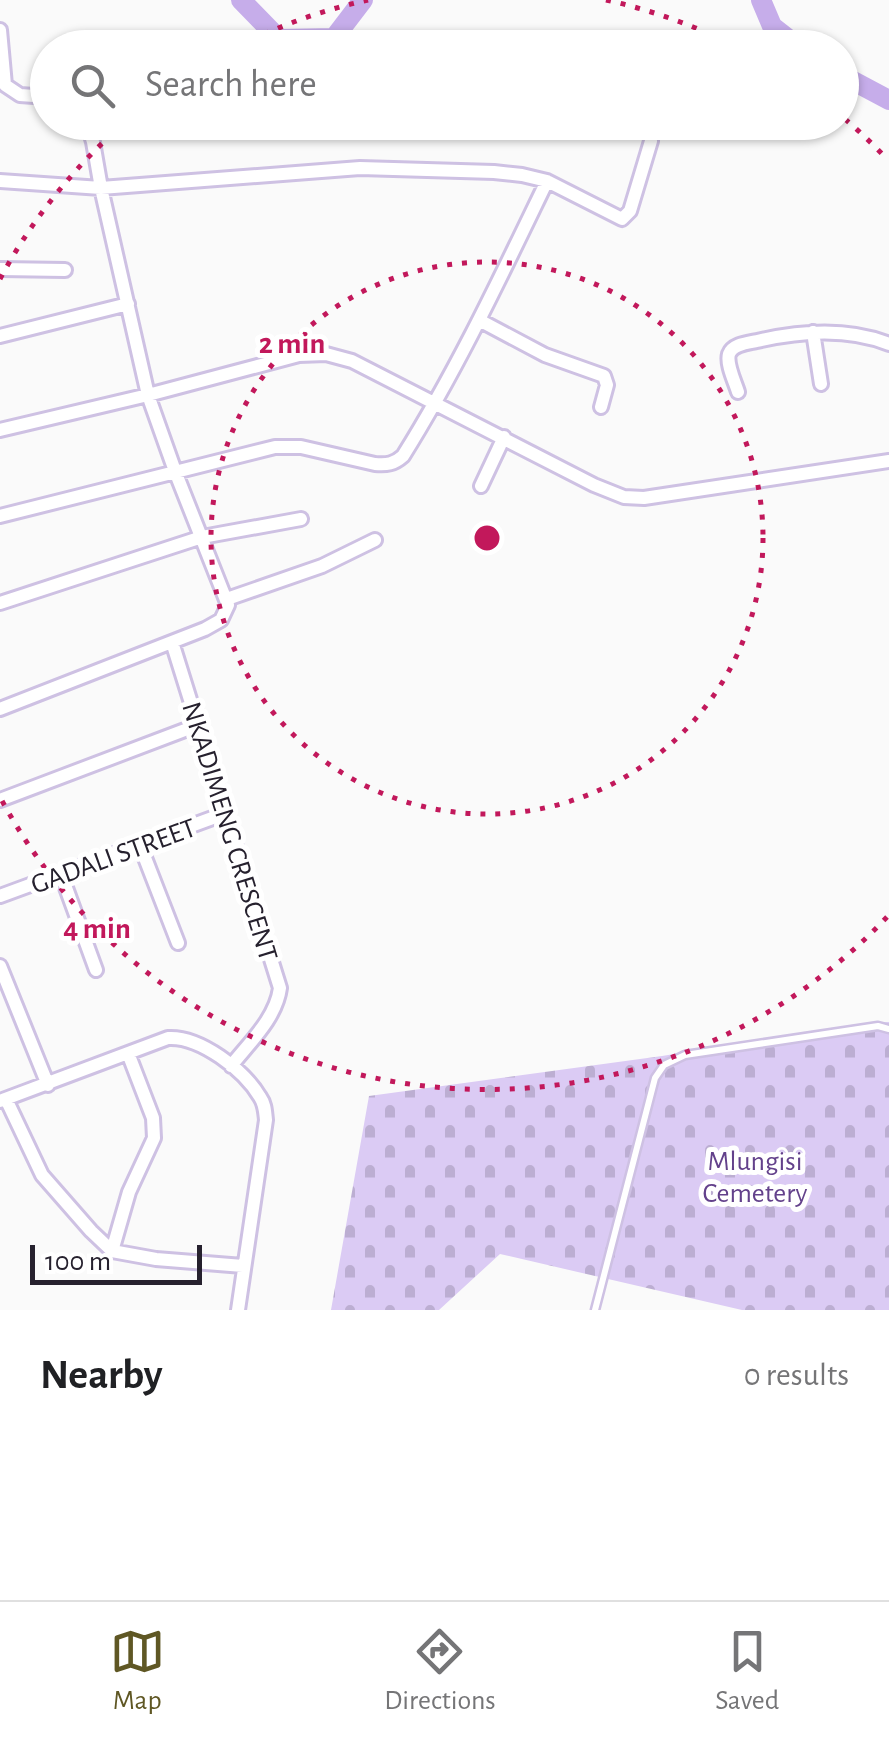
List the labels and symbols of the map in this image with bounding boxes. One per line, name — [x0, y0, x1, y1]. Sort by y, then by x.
text: 2 min — [259, 329, 325, 359]
centre of rings — [469, 520, 505, 556]
street label: NKADIMENG CRESCENT — [176, 699, 282, 965]
street label: GADALI STREET — [27, 814, 200, 900]
text: 4 min — [63, 914, 131, 944]
park label: Mlungisi Cemetery — [702, 1148, 808, 1208]
scale bar — [30, 1240, 202, 1284]

